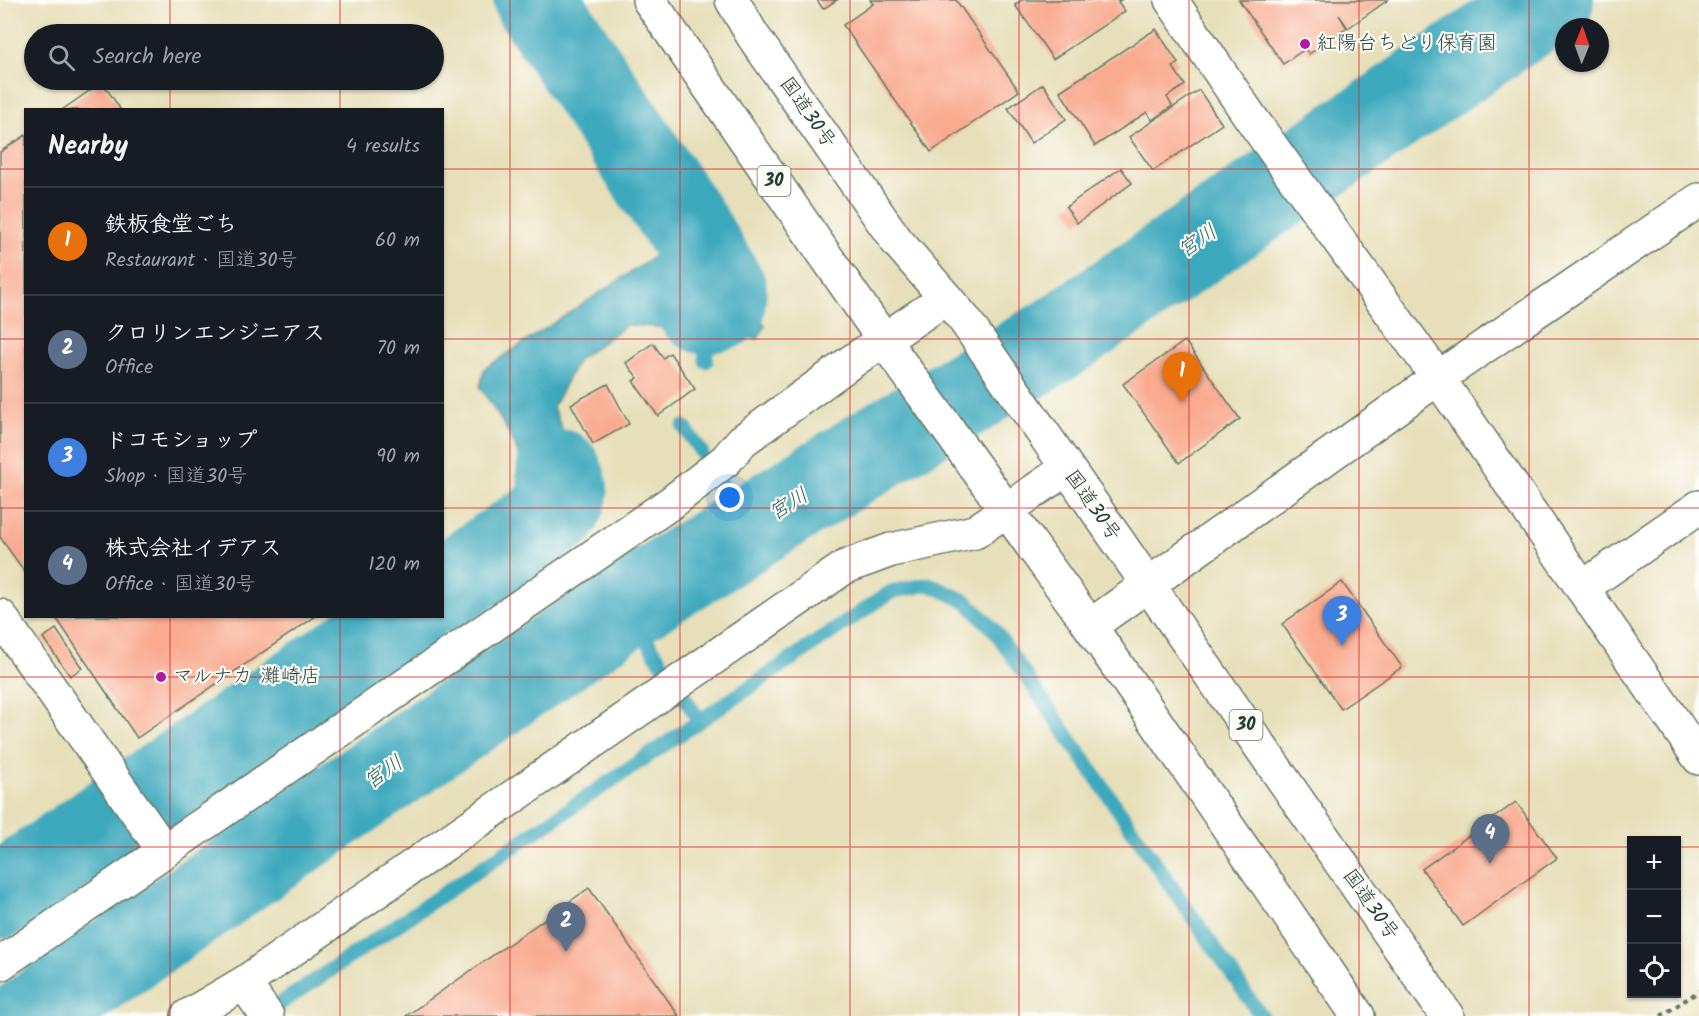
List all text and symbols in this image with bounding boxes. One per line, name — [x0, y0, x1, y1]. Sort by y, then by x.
north arrow — [1555, 18, 1609, 72]
search box — [24, 24, 444, 90]
place label: 紅陽台ちどり保育園 — [1317, 28, 1497, 60]
marker: 紅陽台ちどり保育園 — [1298, 37, 1312, 51]
text: Search here — [93, 40, 201, 75]
icon: search — [45, 41, 78, 74]
street label: 国道30号 — [771, 70, 843, 156]
text: Nearby — [48, 126, 128, 168]
text: 4 results — [346, 131, 420, 163]
road number: 30 — [758, 166, 790, 196]
text: 鉄板食堂ごち — [105, 208, 237, 243]
water label: 宮川 — [1171, 217, 1225, 267]
text: 1 — [64, 225, 71, 257]
text: 60 m — [375, 225, 420, 257]
text: Restaurant · 国道30号 — [105, 245, 298, 277]
text: クロリンエンジニアス — [105, 317, 325, 352]
text: 2 — [62, 333, 73, 365]
text: 70 m — [377, 333, 420, 365]
text: Office — [105, 352, 153, 384]
pin: 1 — [1162, 352, 1202, 402]
text: ドコモショップ — [105, 424, 257, 459]
text: 3 — [62, 441, 73, 473]
text: 90 m — [376, 441, 420, 473]
text: Shop · 国道30号 — [105, 461, 247, 493]
street label: 国道30号 — [1056, 463, 1128, 549]
water label: 宮川 — [762, 480, 816, 530]
your location — [715, 483, 744, 512]
text: 株式会社イデアス — [105, 532, 281, 567]
text: 4 — [62, 549, 73, 581]
text: 120 m — [368, 549, 420, 581]
text: Office · 国道30号 — [105, 569, 255, 601]
pin: 3 — [1322, 596, 1362, 646]
place label: マルナカ 灘崎店 — [173, 661, 321, 693]
marker: マルナカ 灘崎店 — [154, 670, 168, 684]
road number: 30 — [1230, 710, 1262, 740]
water label: 宮川 — [357, 747, 411, 799]
pin: 4 — [1470, 814, 1510, 864]
map controls — [1627, 836, 1681, 998]
button: + — [1627, 836, 1681, 890]
street label: 国道30号 — [1334, 862, 1406, 948]
button: − — [1627, 890, 1681, 944]
pin: 2 — [546, 902, 586, 952]
button: locate — [1627, 944, 1681, 998]

